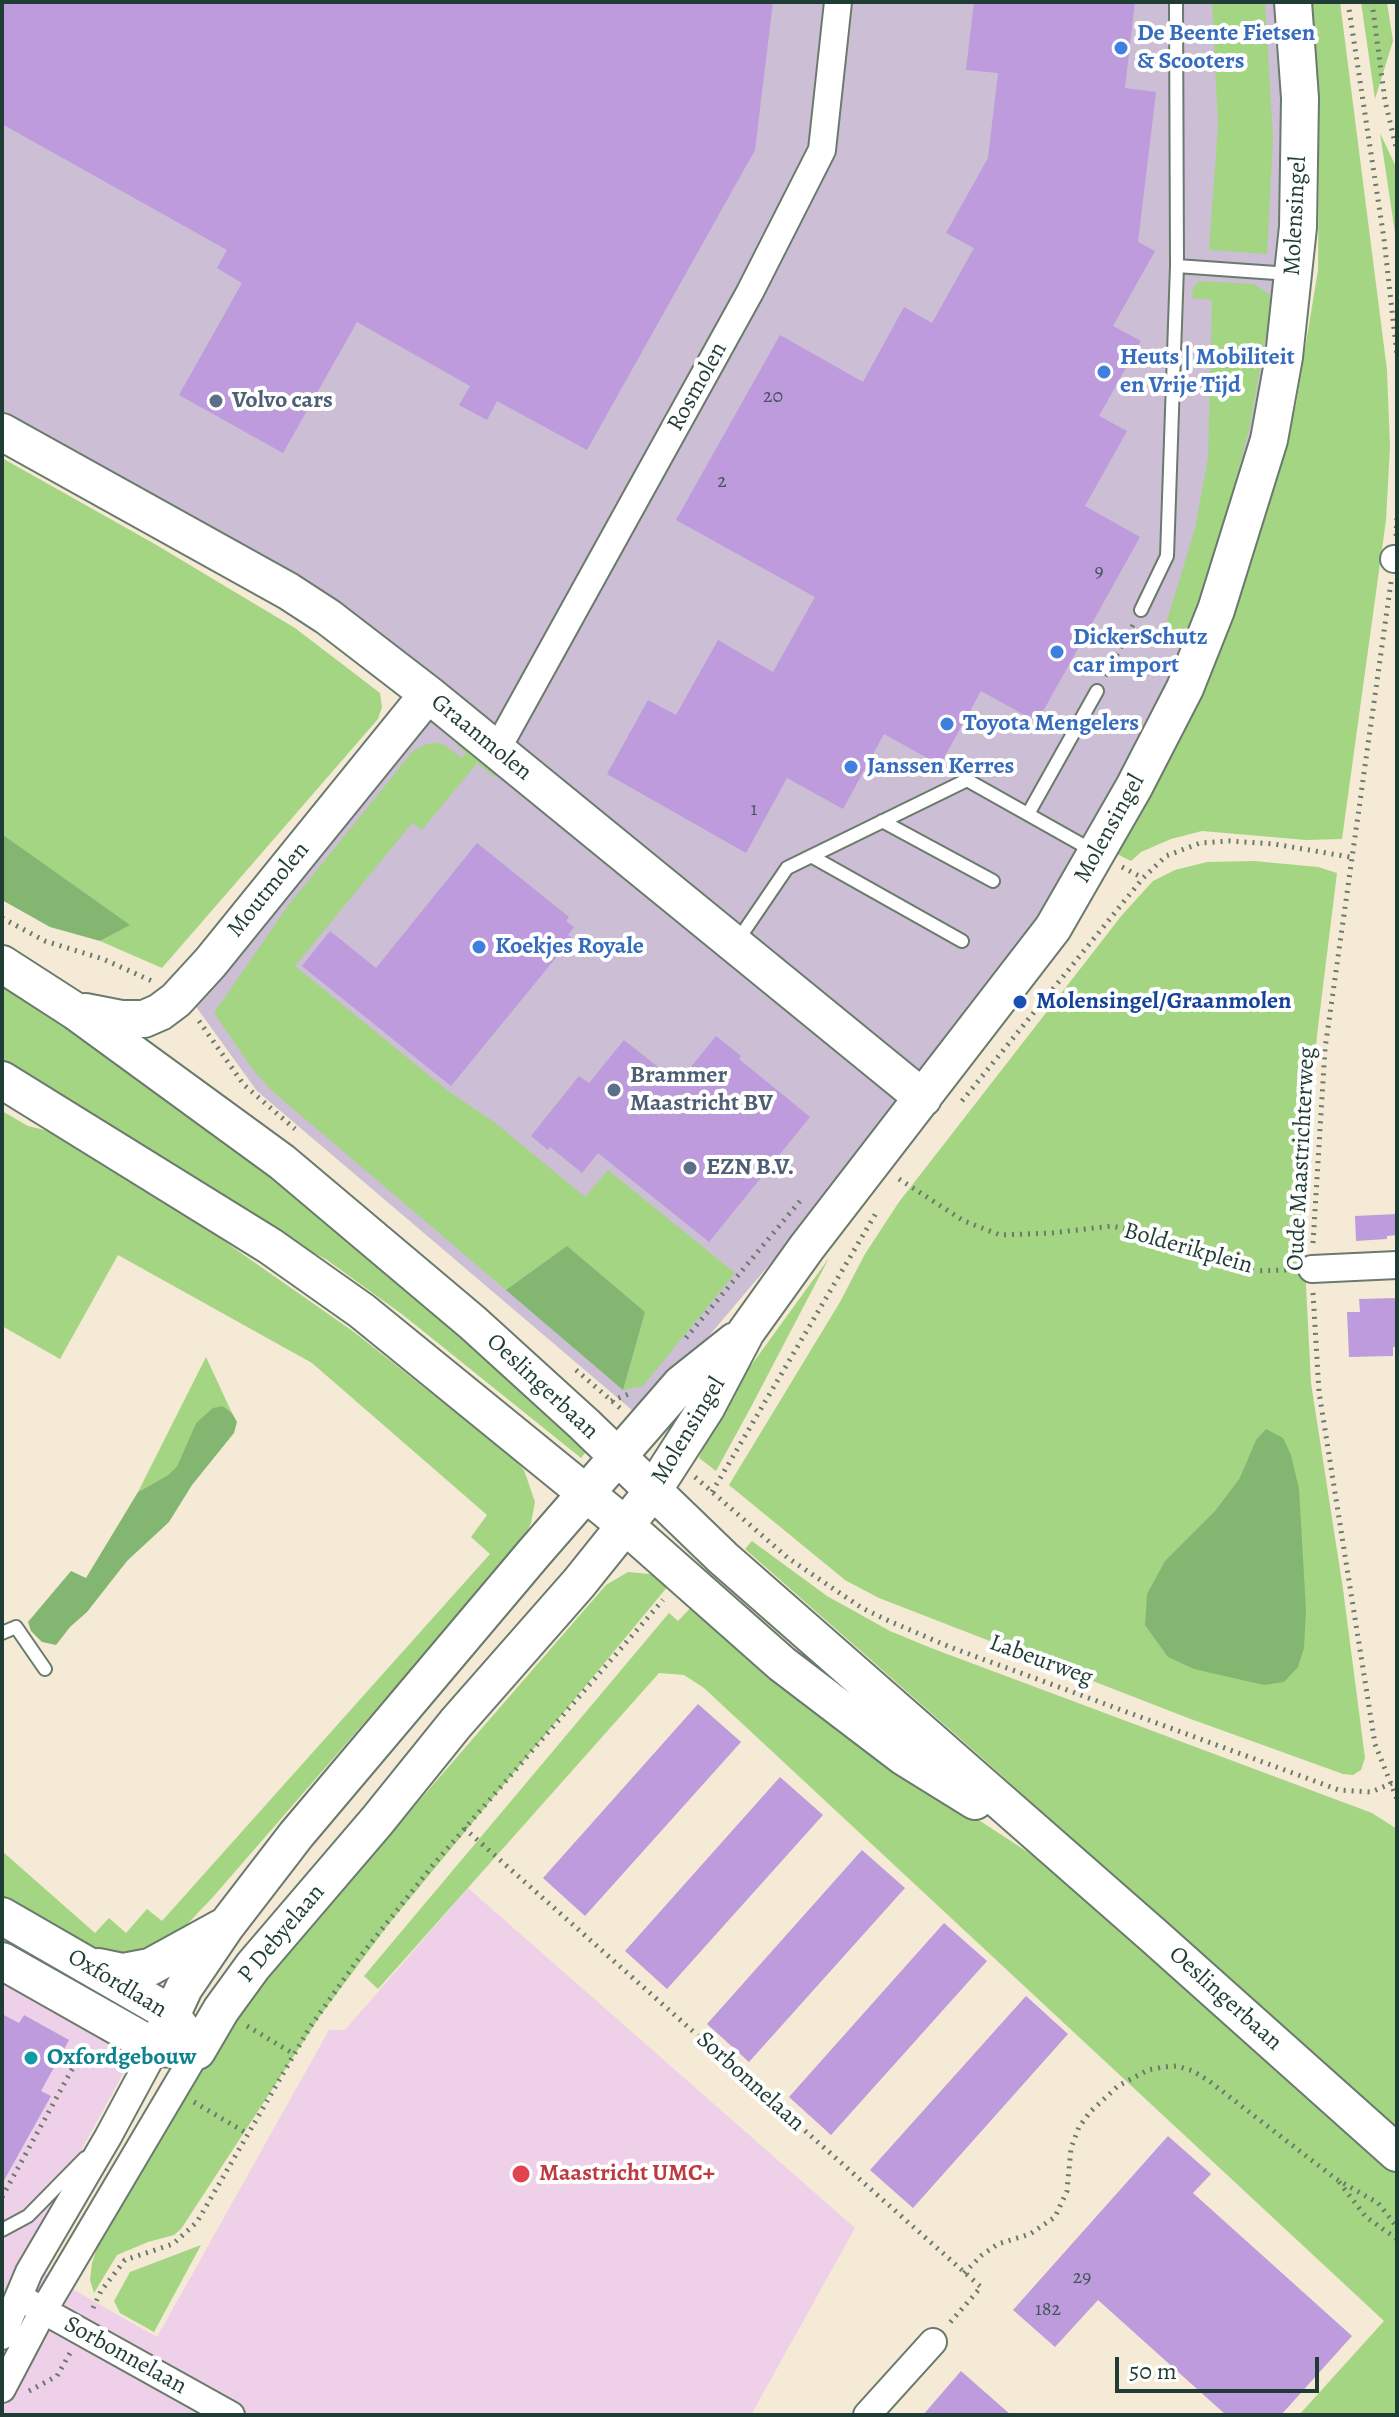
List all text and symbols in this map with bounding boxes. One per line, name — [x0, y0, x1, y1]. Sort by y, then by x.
place label: De Beente Fietsen & Scooters — [1137, 20, 1315, 76]
marker: De Beente Fietsen & Scooters — [1112, 39, 1130, 57]
street label: Molensingel — [1278, 155, 1314, 277]
street label: Rosmolen — [662, 338, 734, 436]
place label: Heuts | Mobiliteit en Vrije Tijd — [1120, 344, 1295, 400]
marker: Heuts | Mobiliteit en Vrije Tijd — [1095, 363, 1113, 381]
house number: 20 — [763, 385, 783, 409]
place label: Volvo cars — [232, 387, 333, 415]
marker: Volvo cars — [207, 392, 225, 410]
house number: 2 — [717, 470, 727, 494]
house number: 9 — [1094, 560, 1104, 584]
place label: DickerSchutz car import — [1073, 624, 1208, 680]
marker: DickerSchutz car import — [1048, 643, 1066, 661]
street label: Graanmolen — [425, 689, 537, 787]
place label: Toyota Mengelers — [963, 710, 1139, 738]
marker: Toyota Mengelers — [938, 715, 956, 733]
place label: Janssen Kerres — [867, 753, 1014, 781]
marker: Janssen Kerres — [842, 758, 860, 776]
street label: Molensingel — [1068, 770, 1152, 888]
house number: 1 — [751, 798, 757, 822]
street label: Moutmolen — [222, 836, 316, 944]
place label: Koekjes Royale — [495, 933, 644, 961]
marker: Koekjes Royale — [470, 938, 488, 956]
place label: Molensingel/Graanmolen — [1036, 988, 1292, 1016]
marker: Molensingel/Graanmolen — [1011, 993, 1029, 1011]
street label: Oude Maastrichterweg — [1282, 1046, 1322, 1272]
place label: Brammer Maastricht BV — [630, 1062, 773, 1118]
marker: Brammer Maastricht BV — [605, 1081, 623, 1099]
place label: EZN B.V. — [706, 1154, 794, 1182]
marker: EZN B.V. — [681, 1159, 699, 1177]
street label: Bolderikplein — [1120, 1217, 1256, 1281]
street label: Oeslingerbaan — [480, 1328, 604, 1446]
street label: Molensingel — [646, 1372, 732, 1490]
street label: Labeurweg — [985, 1629, 1097, 1693]
street label: P Debyelaan — [232, 1879, 332, 1989]
street label: Oeslingerbaan — [1162, 1941, 1288, 2057]
street label: Oxfordlaan — [62, 1943, 172, 2025]
street label: Sorbonnelaan — [690, 2026, 810, 2138]
place label: Oxfordgebouw — [47, 2044, 197, 2072]
marker: Oxfordgebouw — [22, 2049, 40, 2067]
place label: Maastricht UMC+ — [539, 2160, 715, 2188]
marker: Maastricht UMC+ — [510, 2163, 532, 2185]
house number: 29 — [1073, 2266, 1091, 2290]
house number: 182 — [1035, 2298, 1061, 2322]
street label: Sorbonnelaan — [59, 2310, 191, 2402]
scale bar — [1119, 2341, 1323, 2391]
text: 50 m — [1129, 2355, 1177, 2387]

